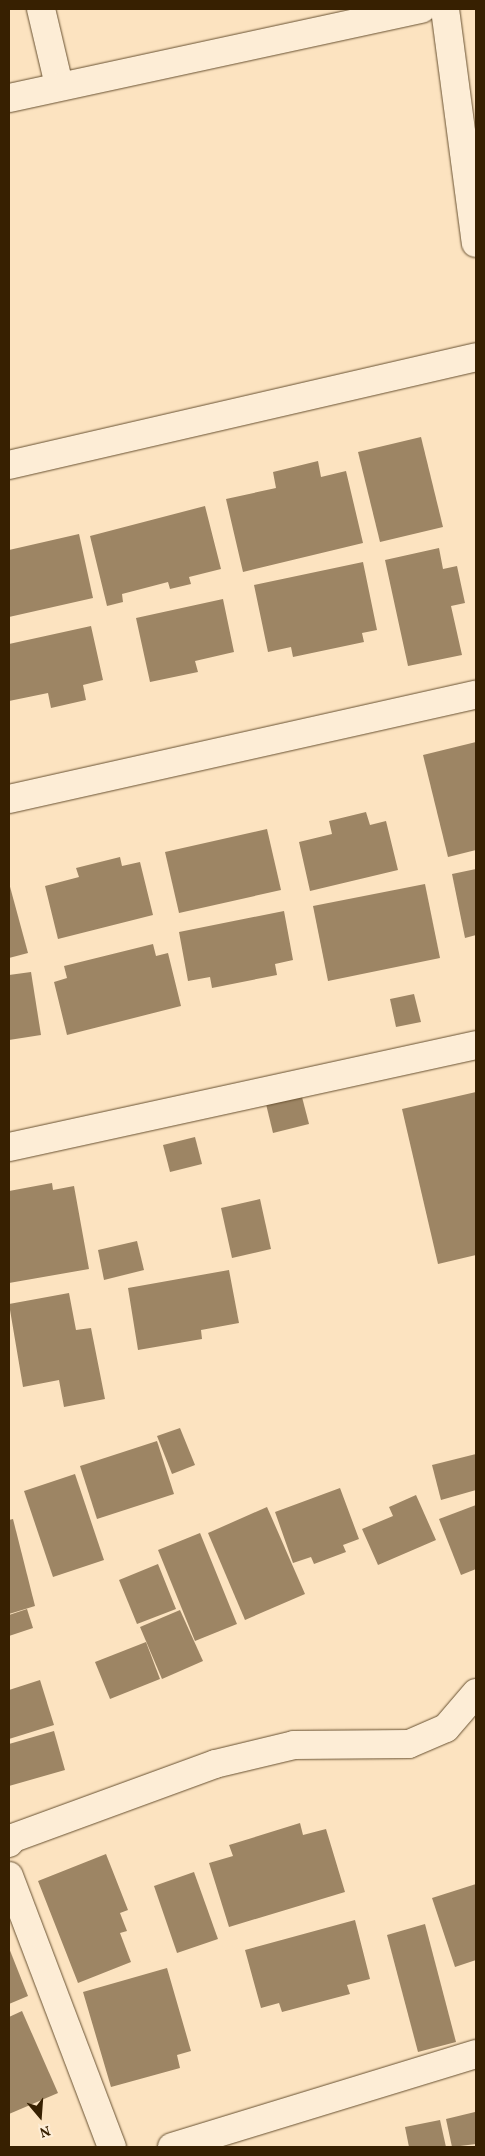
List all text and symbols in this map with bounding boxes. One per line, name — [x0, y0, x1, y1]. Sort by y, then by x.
north arrow — [15, 2091, 65, 2141]
text: N — [37, 2120, 53, 2141]

